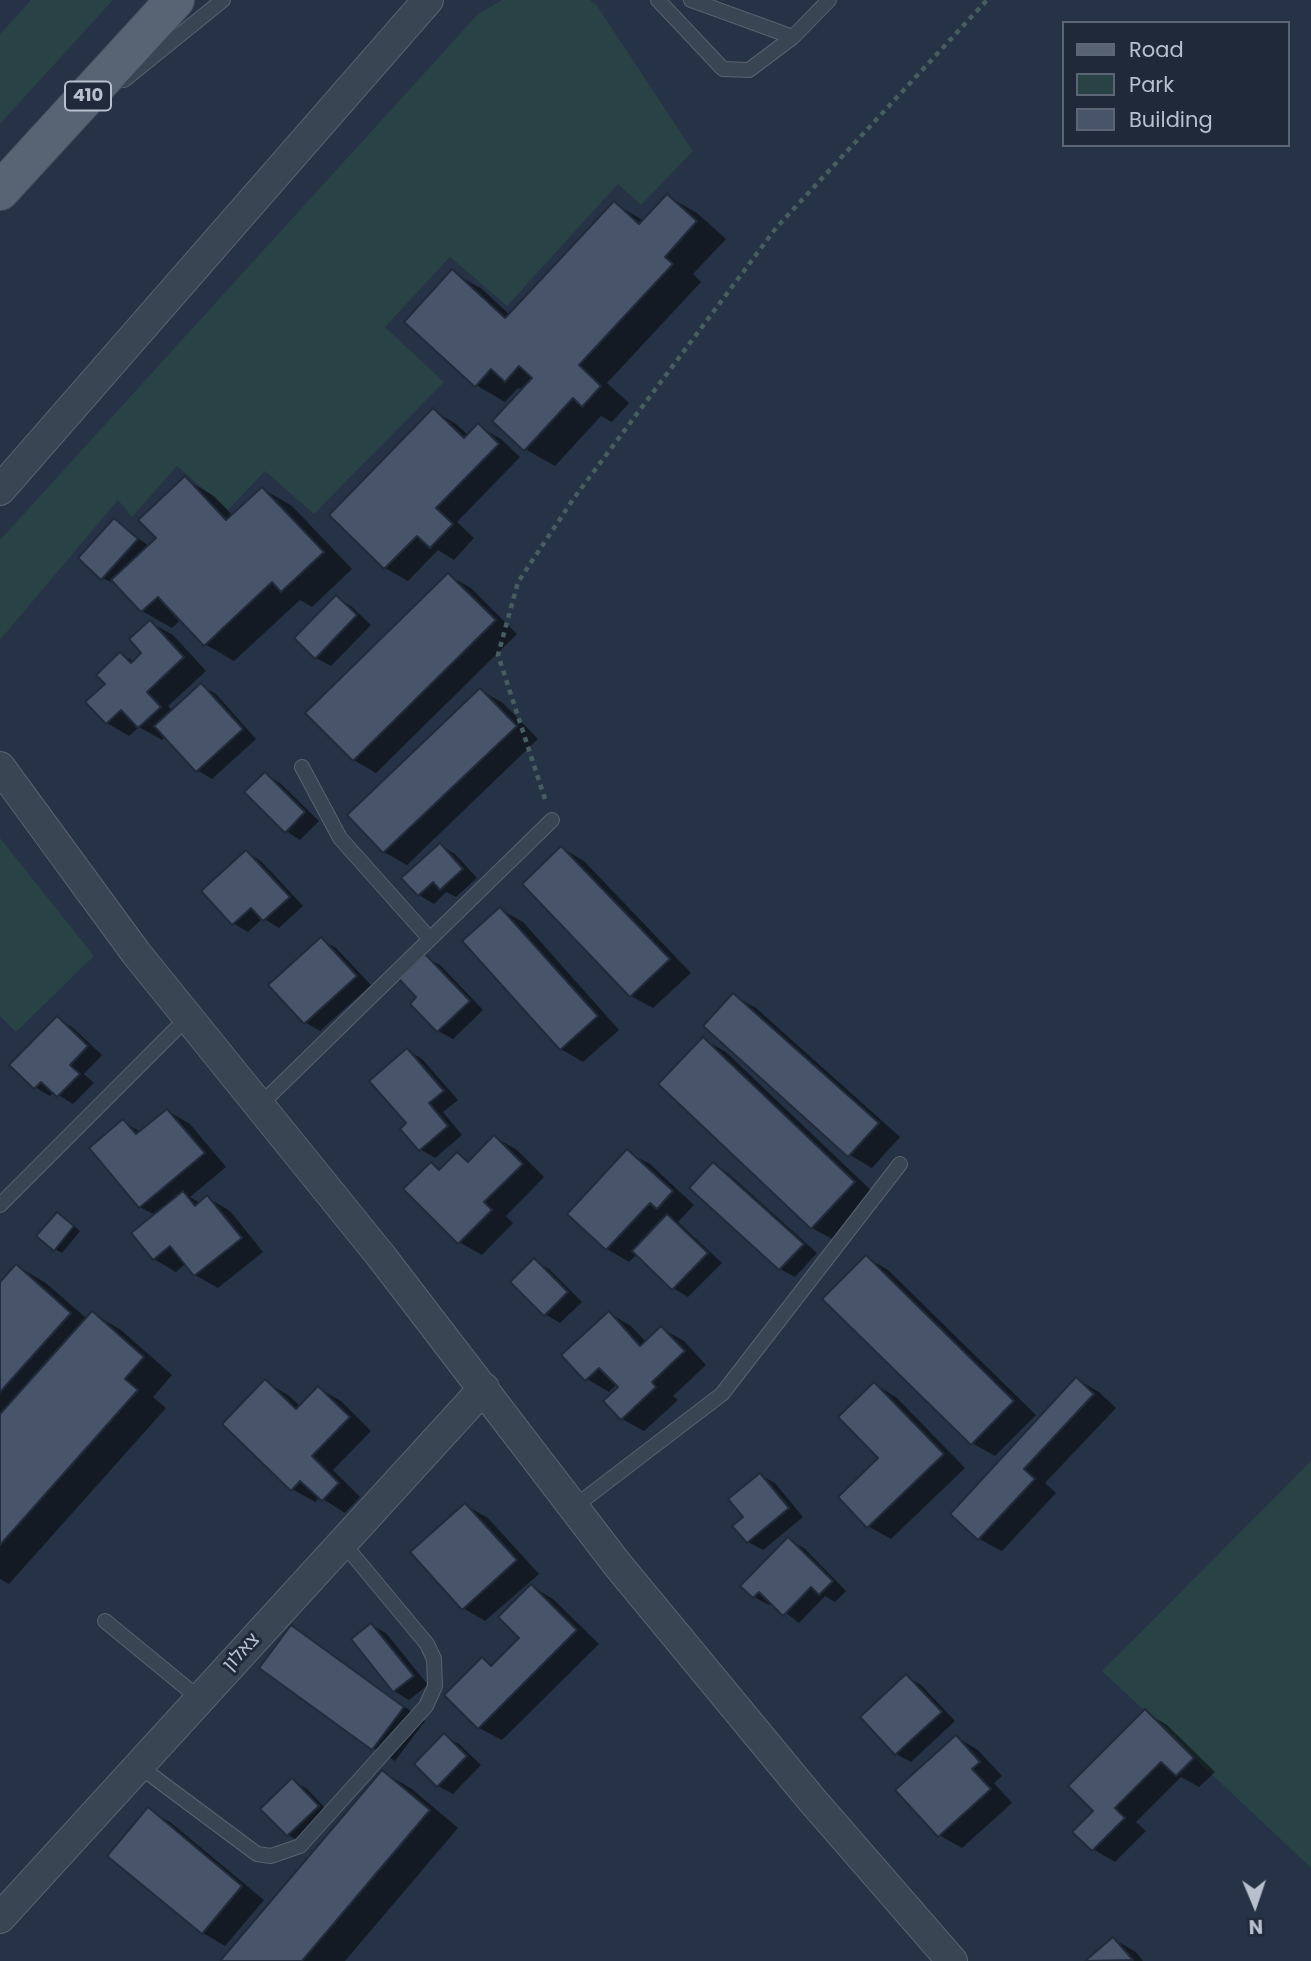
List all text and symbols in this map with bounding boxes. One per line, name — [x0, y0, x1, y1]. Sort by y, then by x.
legend — [1062, 21, 1290, 147]
text: Road — [1129, 35, 1184, 64]
text: Park — [1129, 70, 1174, 99]
road number: 410 — [65, 82, 111, 110]
text: Building — [1129, 105, 1213, 134]
street label: צאלון — [219, 1629, 265, 1677]
north arrow — [1220, 1870, 1290, 1940]
text: N — [1248, 1913, 1263, 1940]

